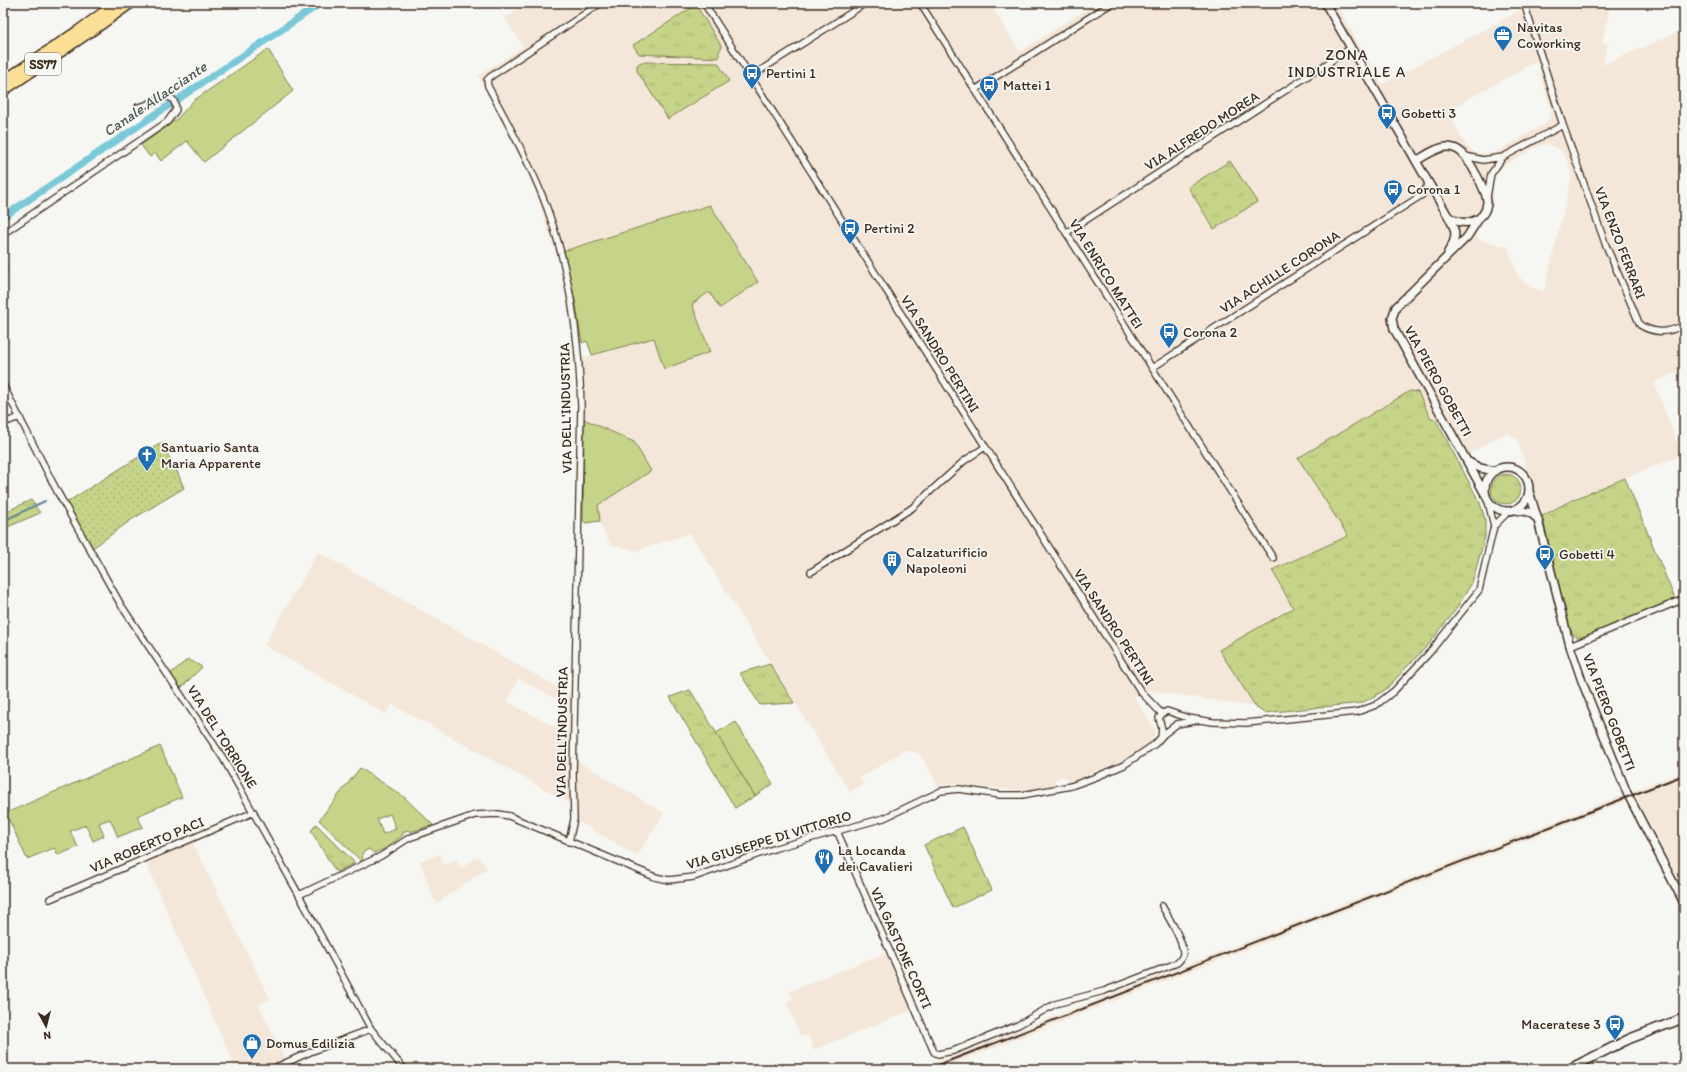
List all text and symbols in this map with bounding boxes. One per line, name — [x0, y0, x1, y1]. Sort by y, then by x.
place label: Navitas Coworking — [1517, 19, 1582, 52]
office icon: Navitas Coworking — [1492, 24, 1514, 52]
district label: ZONA INDUSTRIALE A — [1288, 46, 1406, 81]
road number: SS77 — [25, 53, 61, 75]
water label: Canale Allacciante — [100, 57, 211, 140]
bus stop icon: Pertini 1 — [741, 62, 763, 90]
place label: Pertini 1 — [766, 65, 816, 82]
bus stop icon: Mattei 1 — [978, 74, 1000, 102]
place label: Mattei 1 — [1003, 77, 1052, 94]
street label: VIA ALFREDO MOREA — [1142, 88, 1263, 174]
bus stop icon: Gobetti 3 — [1376, 102, 1398, 130]
place label: Gobetti 3 — [1401, 105, 1456, 122]
bus stop icon: Corona 1 — [1382, 178, 1404, 206]
place label: Corona 1 — [1407, 181, 1461, 198]
street label: VIA ENZO FERRARI — [1591, 184, 1649, 302]
street label: VIA ENRICO MATTEI — [1065, 216, 1147, 332]
bus stop icon: Pertini 2 — [839, 217, 861, 245]
place label: Pertini 2 — [864, 220, 915, 237]
street label: VIA ACHILLE CORONA — [1217, 227, 1343, 317]
street label: VIA SANDRO PERTINI — [897, 292, 983, 416]
bus stop icon: Corona 2 — [1158, 321, 1180, 349]
street label: VIA PIERO GOBETTI — [1400, 323, 1476, 439]
place label: Corona 2 — [1183, 324, 1238, 341]
street label: VIA DELL'INDUSTRIA — [556, 342, 576, 473]
place label: Santuario Santa Maria Apparente — [161, 439, 261, 472]
church icon: Santuario Santa Maria Apparente — [136, 444, 158, 472]
bus stop icon: Gobetti 4 — [1534, 543, 1556, 571]
place label: Calzaturificio Napoleoni — [906, 544, 988, 577]
place label: Gobetti 4 — [1559, 546, 1615, 563]
building icon: Calzaturificio Napoleoni — [881, 549, 903, 577]
street label: VIA SANDRO PERTINI — [1070, 566, 1158, 688]
street label: VIA PIERO GOBETTI — [1579, 651, 1639, 773]
street label: VIA DELL'INDUSTRIA — [552, 666, 572, 797]
street label: VIA DEL TORRIONE — [183, 682, 261, 792]
street label: VIA GIUSEPPE DI VITTORIO — [685, 807, 853, 873]
street label: VIA ROBERTO PACI — [87, 813, 207, 877]
place label: La Locanda dei Cavalieri — [838, 842, 913, 875]
restaurant icon: La Locanda dei Cavalieri — [813, 847, 835, 875]
street label: VIA GASTONE CORTI — [867, 885, 935, 1011]
north arrow — [26, 1006, 66, 1046]
bus stop icon: Maceratese 3 — [1604, 1013, 1626, 1041]
place label: Maceratese 3 — [1521, 1016, 1601, 1033]
text: N — [43, 1029, 52, 1042]
shop icon: Domus Edilizia — [241, 1032, 263, 1060]
place label: Domus Edilizia — [266, 1035, 356, 1052]

